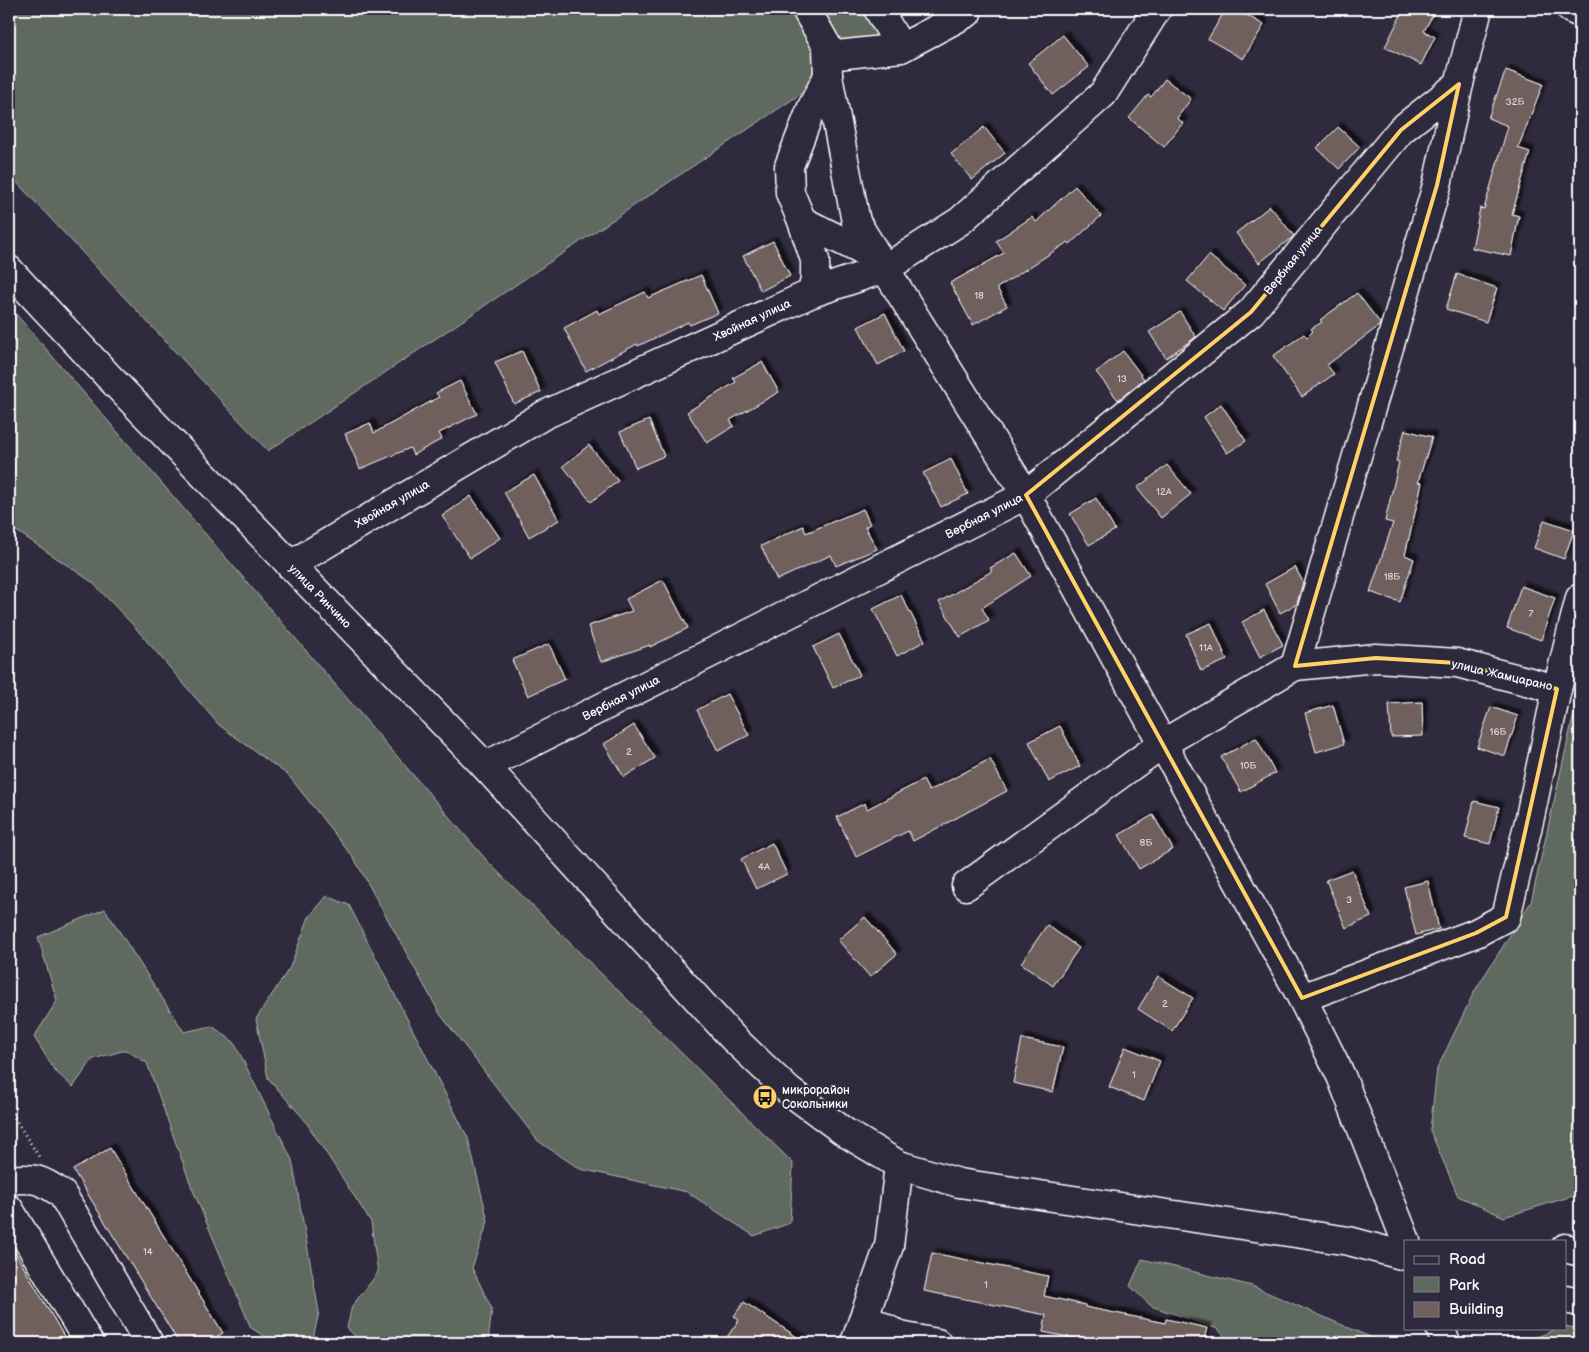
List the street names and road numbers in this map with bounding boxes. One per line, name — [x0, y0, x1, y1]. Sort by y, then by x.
street label: Вербная улица — [1261, 223, 1326, 298]
street label: Хвойная улица — [711, 296, 793, 345]
street label: Хвойная улица — [352, 477, 432, 532]
street label: Вербная улица — [943, 491, 1025, 542]
street label: улица Ринчино — [285, 561, 354, 632]
street label: улица Жамцарано — [1450, 657, 1554, 694]
street label: Вербная улица — [580, 673, 662, 724]

